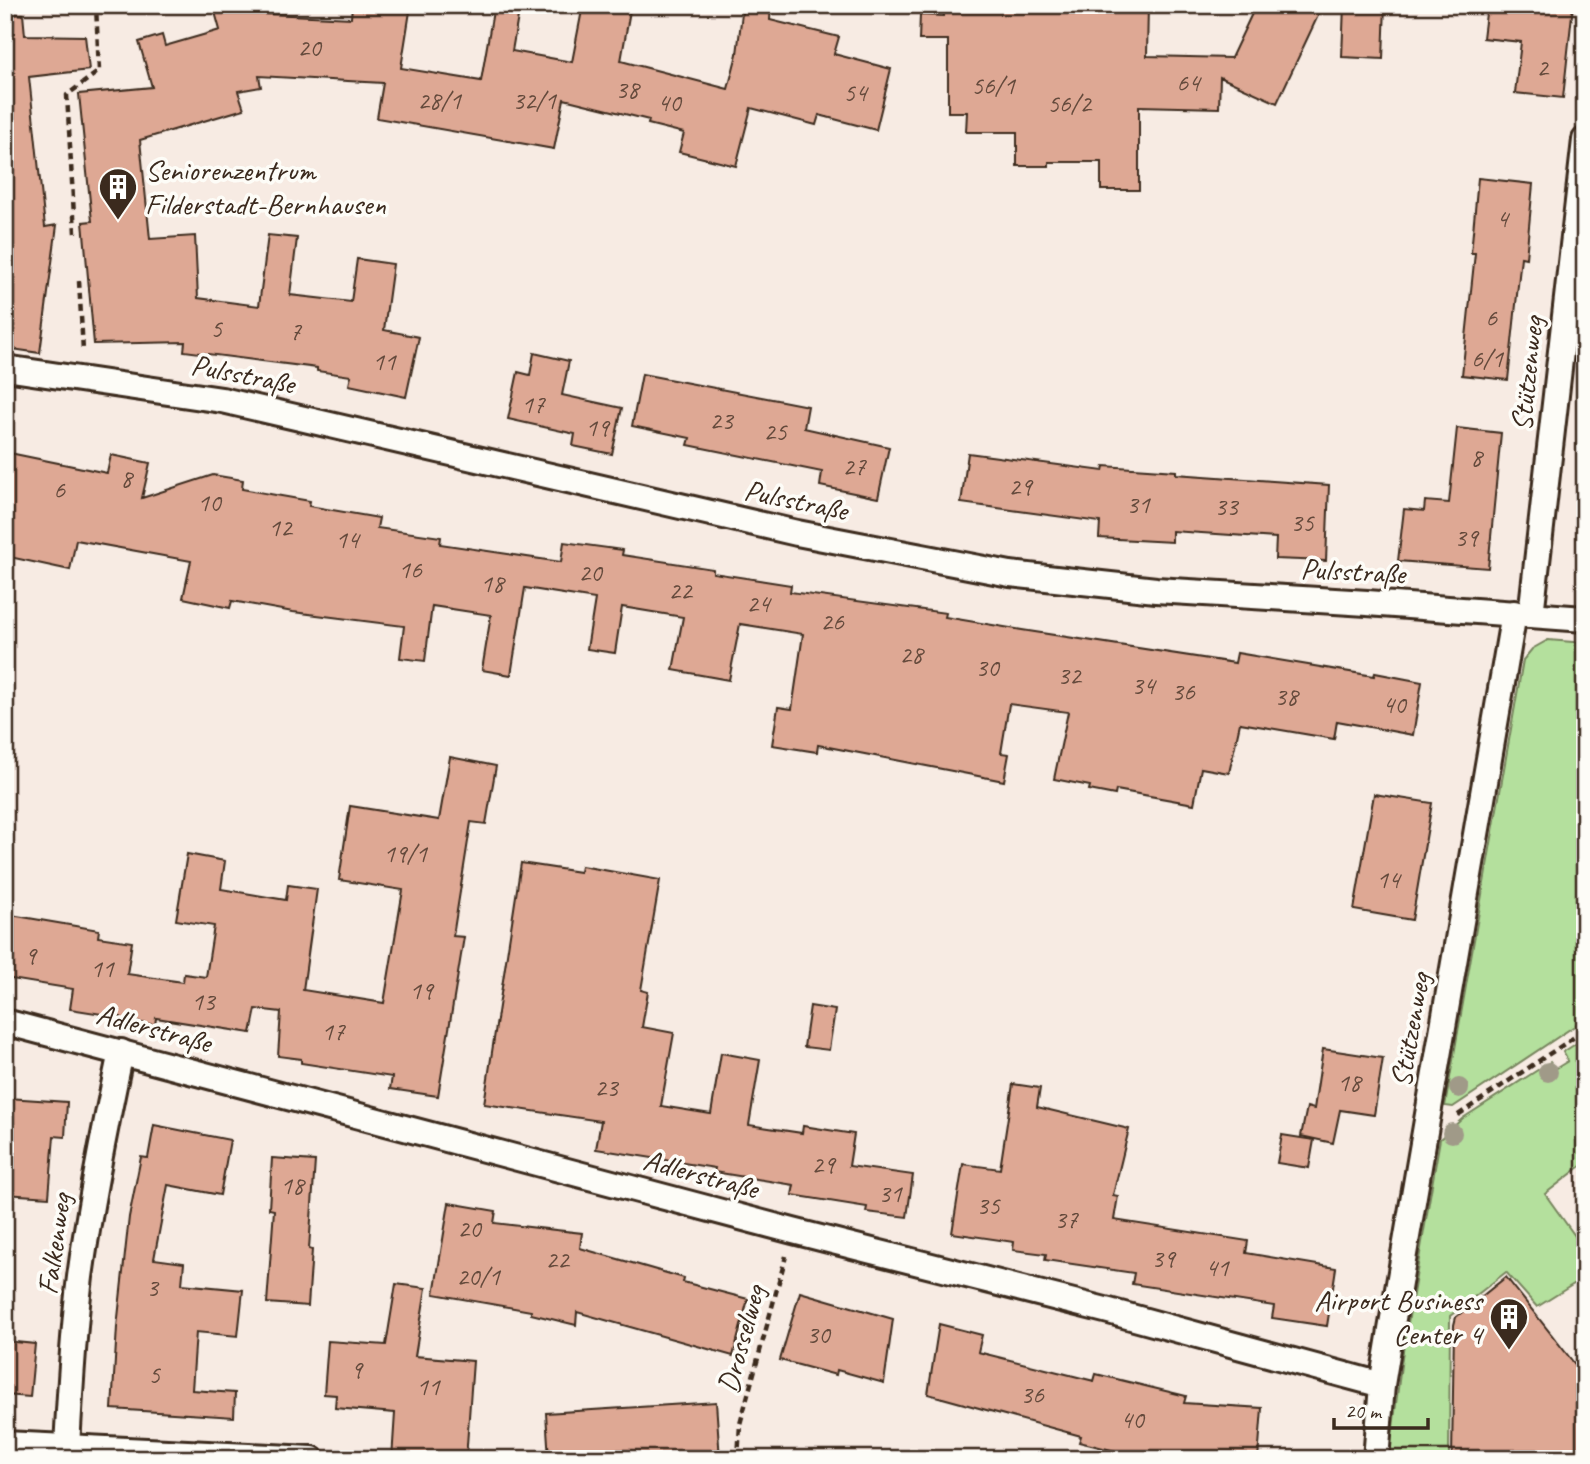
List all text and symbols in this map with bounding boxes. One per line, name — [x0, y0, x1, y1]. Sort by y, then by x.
house number: 20 — [297, 31, 323, 64]
house number: 2 — [1536, 51, 1550, 84]
house number: 64 — [1176, 66, 1202, 99]
house number: 56/1 — [971, 69, 1016, 102]
house number: 38 — [615, 73, 641, 106]
house number: 54 — [843, 76, 869, 109]
house number: 28/1 — [417, 84, 462, 117]
house number: 32/1 — [512, 84, 557, 117]
house number: 40 — [657, 86, 683, 119]
house number: 56/2 — [1047, 87, 1093, 120]
place label: Seniorenzentrum Filderstadt-Bernhausen — [145, 151, 386, 223]
building icon: Seniorenzentrum Filderstadt-Bernhausen — [97, 166, 139, 221]
house number: 4 — [1496, 202, 1510, 235]
house number: 6 — [1485, 301, 1498, 334]
house number: 5 — [210, 312, 223, 345]
street label: Stützenweg — [1502, 313, 1552, 433]
house number: 7 — [289, 315, 302, 348]
house number: 6/1 — [1471, 342, 1504, 375]
street label: Pulsstraße — [188, 345, 300, 403]
house number: 11 — [372, 345, 397, 378]
house number: 17 — [521, 388, 546, 421]
house number: 23 — [709, 404, 735, 437]
house number: 19 — [585, 411, 611, 444]
house number: 25 — [763, 415, 788, 448]
house number: 8 — [1470, 441, 1484, 474]
house number: 27 — [842, 450, 867, 483]
house number: 8 — [120, 462, 134, 495]
house number: 29 — [1008, 470, 1034, 503]
street label: Pulsstraße — [741, 471, 853, 530]
house number: 6 — [53, 473, 66, 506]
house number: 10 — [197, 486, 223, 519]
house number: 31 — [1126, 488, 1151, 521]
house number: 33 — [1214, 490, 1240, 523]
house number: 35 — [1290, 506, 1315, 539]
house number: 12 — [268, 511, 294, 544]
house number: 39 — [1454, 521, 1480, 554]
house number: 14 — [335, 523, 361, 556]
street label: Pulsstraße — [1300, 549, 1408, 593]
house number: 16 — [398, 553, 423, 586]
house number: 20 — [578, 556, 604, 589]
house number: 18 — [480, 567, 506, 600]
house number: 22 — [668, 574, 694, 607]
house number: 24 — [746, 587, 772, 620]
house number: 26 — [820, 605, 845, 638]
house number: 28 — [899, 638, 925, 671]
house number: 30 — [975, 651, 1001, 684]
house number: 32 — [1057, 659, 1083, 692]
house number: 34 — [1131, 669, 1157, 702]
house number: 36 — [1171, 675, 1196, 708]
house number: 38 — [1274, 680, 1300, 713]
house number: 40 — [1382, 688, 1408, 721]
house number: 19/1 — [383, 837, 428, 870]
house number: 14 — [1376, 863, 1402, 896]
house number: 9 — [24, 939, 38, 972]
house number: 11 — [90, 952, 115, 985]
street label: Stützenweg — [1381, 968, 1439, 1090]
house number: 19 — [409, 974, 435, 1007]
house number: 13 — [191, 985, 217, 1018]
street label: Adlerstraße — [93, 994, 218, 1062]
house number: 17 — [321, 1015, 346, 1048]
house number: 18 — [1337, 1066, 1363, 1099]
house number: 23 — [594, 1071, 620, 1104]
street label: Adlerstraße — [640, 1140, 765, 1208]
house number: 29 — [811, 1148, 837, 1181]
house number: 18 — [280, 1169, 306, 1202]
house number: 31 — [878, 1177, 903, 1210]
street label: Falkenweg — [28, 1189, 80, 1297]
house number: 35 — [976, 1189, 1001, 1222]
house number: 37 — [1054, 1203, 1079, 1236]
house number: 20 — [457, 1212, 483, 1245]
house number: 39 — [1151, 1242, 1177, 1275]
house number: 22 — [545, 1243, 571, 1276]
house number: 41 — [1205, 1251, 1230, 1284]
house number: 20/1 — [456, 1260, 501, 1293]
house number: 3 — [146, 1271, 160, 1304]
street label: Drosselweg — [708, 1279, 774, 1397]
place label: Airport Business Center 4 — [1314, 1281, 1485, 1353]
building icon: Airport Business Center 4 — [1488, 1296, 1530, 1351]
house number: 30 — [806, 1318, 832, 1351]
house number: 9 — [350, 1353, 364, 1386]
house number: 5 — [148, 1358, 161, 1391]
house number: 11 — [416, 1370, 441, 1403]
house number: 36 — [1020, 1378, 1045, 1411]
scale bar — [1334, 1387, 1429, 1431]
text: 20 m — [1345, 1398, 1383, 1424]
house number: 40 — [1120, 1403, 1146, 1436]

